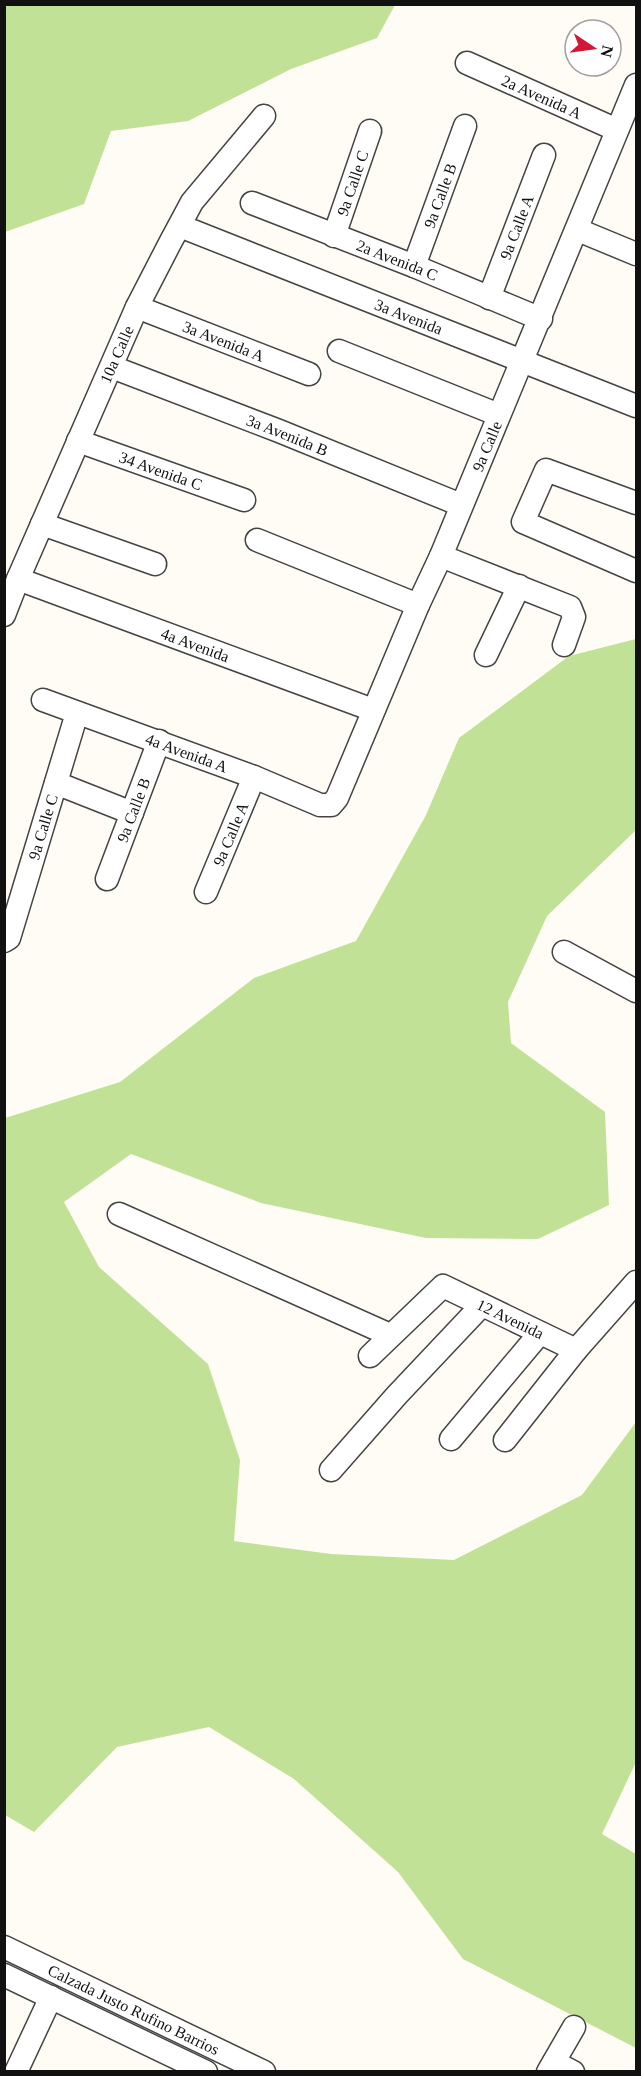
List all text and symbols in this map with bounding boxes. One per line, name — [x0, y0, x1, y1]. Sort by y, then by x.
north arrow — [563, 18, 623, 78]
text: N — [597, 44, 617, 59]
street label: 2a Avenida A — [499, 71, 585, 122]
street label: 9a Calle C — [333, 148, 371, 218]
street label: 9a Calle B — [420, 161, 459, 230]
street label: 9a Calle A — [496, 192, 537, 262]
street label: 2a Avenida C — [354, 236, 440, 284]
street label: 3a Avenida — [373, 295, 445, 337]
street label: 3a Avenida A — [181, 317, 267, 364]
street label: 10a Calle — [96, 323, 136, 386]
street label: 3a Avenida B — [244, 411, 330, 459]
street label: 9a Calle — [469, 418, 505, 474]
street label: 34 Avenida C — [117, 448, 205, 493]
street label: 4a Avenida — [159, 624, 232, 665]
street label: 4a Avenida A — [143, 730, 230, 775]
street label: 9a Calle B — [113, 775, 153, 844]
street label: 9a Calle C — [25, 792, 61, 862]
street label: 9a Calle A — [209, 799, 251, 868]
street label: 12 Avenida — [474, 1295, 547, 1342]
street label: Calzada Justo Rufino Barrios — [45, 1961, 222, 2058]

